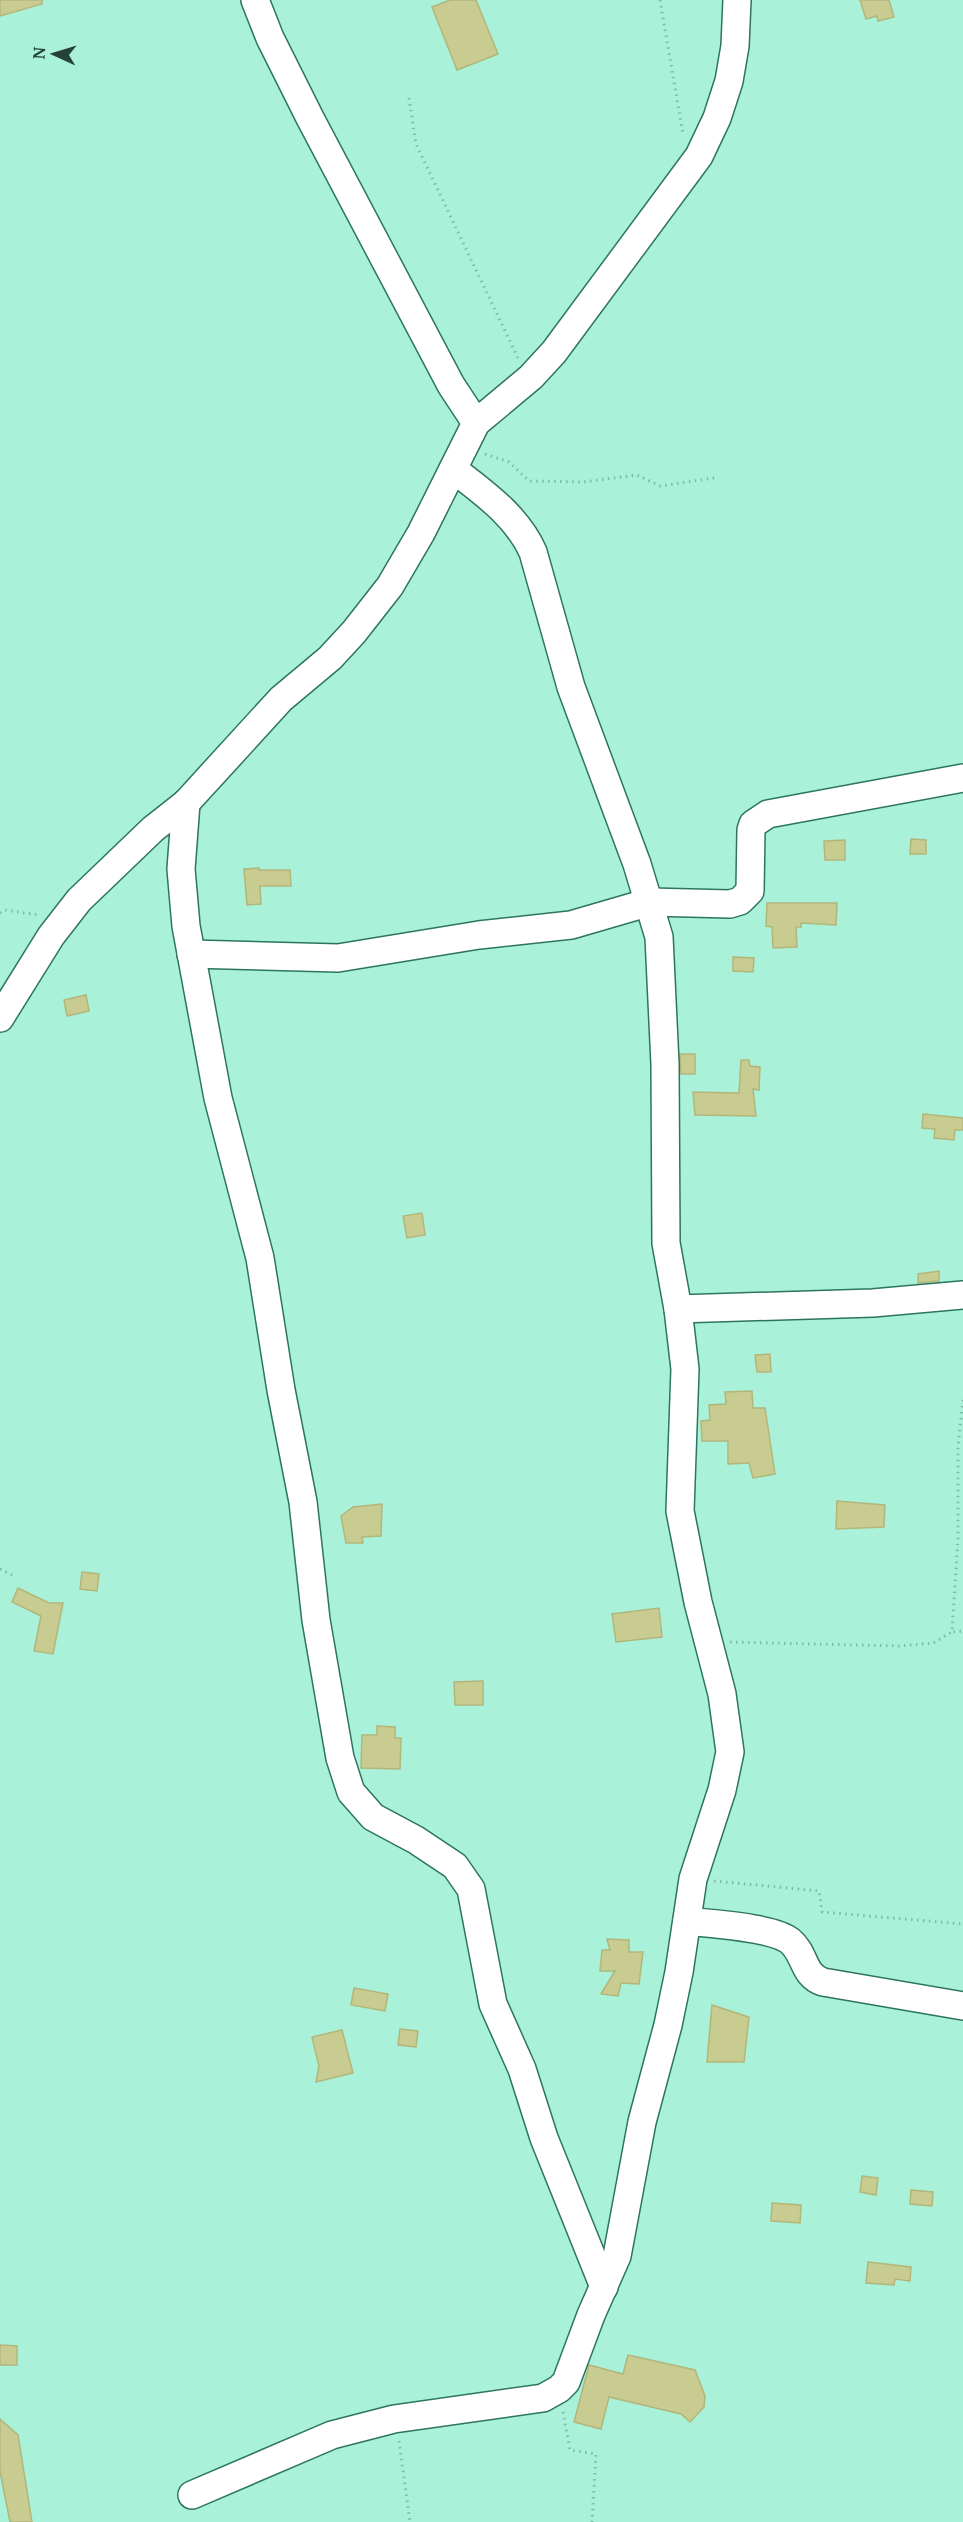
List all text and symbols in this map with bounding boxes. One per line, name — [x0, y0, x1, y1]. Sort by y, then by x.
north arrow — [24, 24, 84, 84]
text: N — [28, 46, 50, 60]

